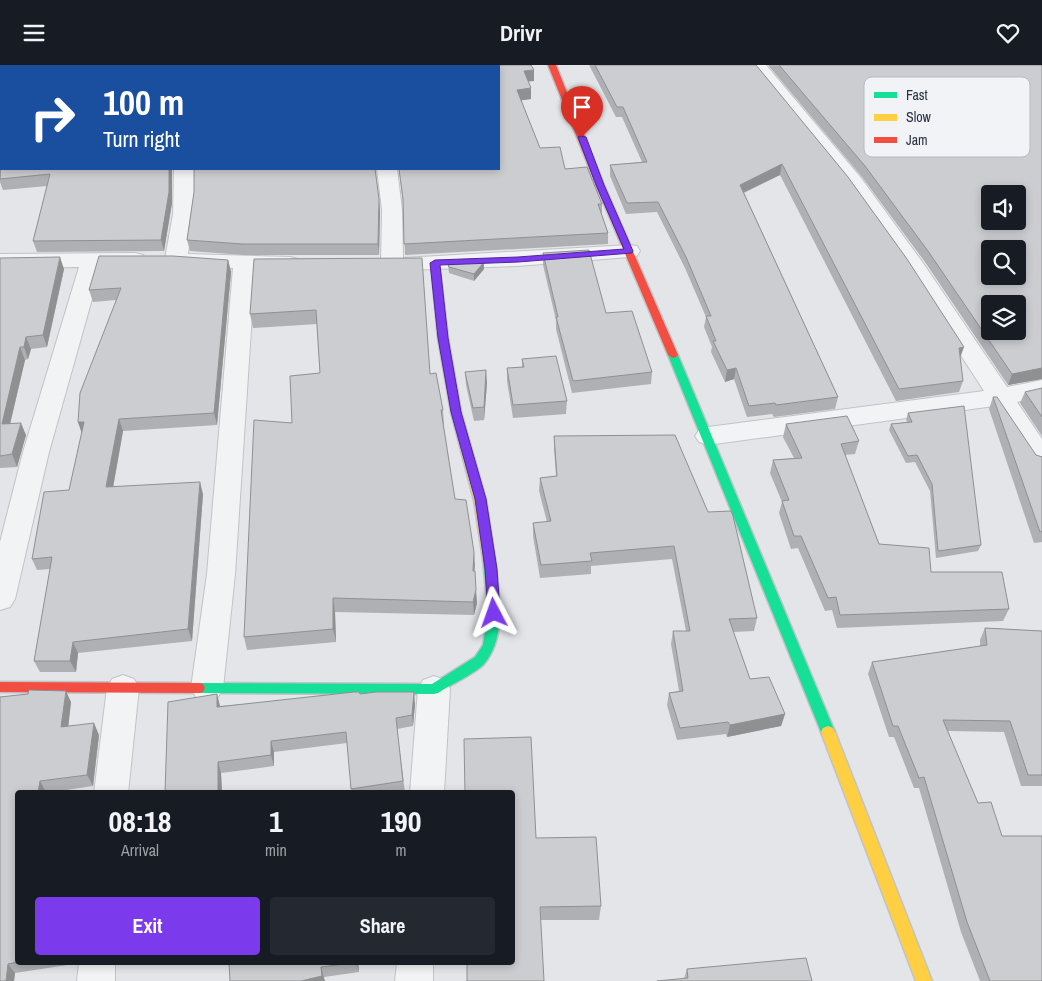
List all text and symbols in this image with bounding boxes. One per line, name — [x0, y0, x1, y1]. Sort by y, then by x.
text: Drivr — [500, 18, 542, 48]
icon: menu — [20, 19, 48, 47]
icon: heart — [994, 19, 1022, 47]
legend — [864, 77, 1030, 157]
text: 100 m — [103, 79, 184, 126]
icon: right — [20, 85, 85, 150]
pin — [561, 86, 603, 137]
text: Fast — [906, 86, 928, 104]
icon: arrive — [568, 93, 596, 121]
text: Slow — [906, 108, 932, 126]
text: Turn right — [103, 124, 180, 154]
text: Jam — [906, 131, 928, 149]
map controls — [981, 185, 1026, 340]
button: sound — [981, 185, 1026, 230]
button: search — [981, 240, 1026, 285]
button: layers — [981, 295, 1026, 340]
position arrow — [467, 586, 519, 638]
text: 08:18 — [109, 801, 171, 841]
text: 1 — [269, 801, 283, 841]
text: 190 — [380, 801, 421, 841]
text: Arrival — [121, 839, 159, 861]
text: min — [265, 839, 287, 861]
text: m — [395, 839, 406, 861]
button: Exit — [35, 897, 260, 955]
button: Share — [270, 897, 495, 955]

